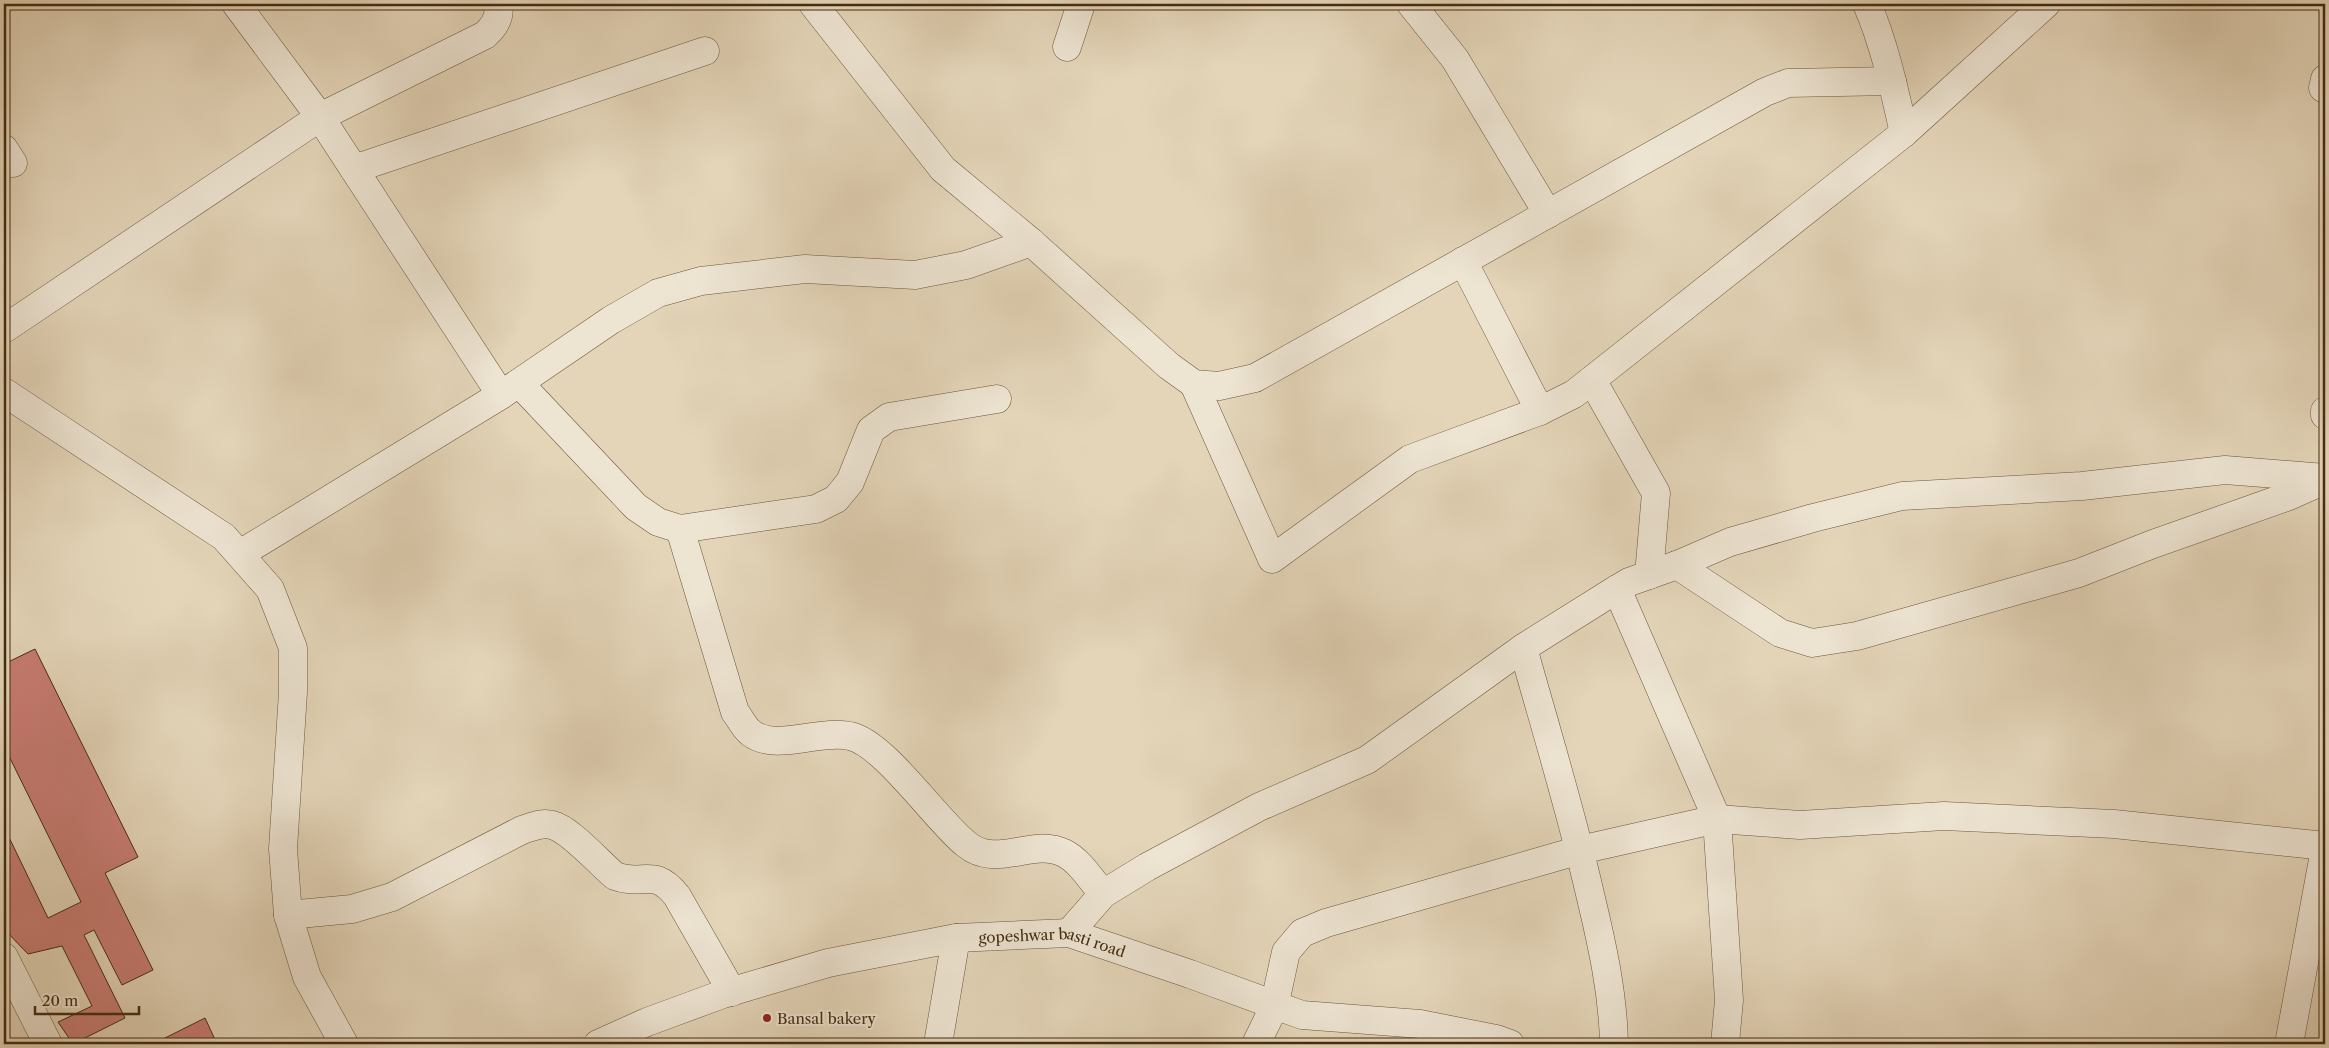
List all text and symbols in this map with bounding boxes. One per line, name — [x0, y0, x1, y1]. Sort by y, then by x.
street label: gopeshwar basti road — [978, 924, 1128, 961]
scale bar — [35, 983, 139, 1015]
text: 20 m — [42, 991, 78, 1010]
place label: Bansal bakery — [777, 1009, 876, 1028]
marker: Bansal bakery — [761, 1012, 773, 1024]

